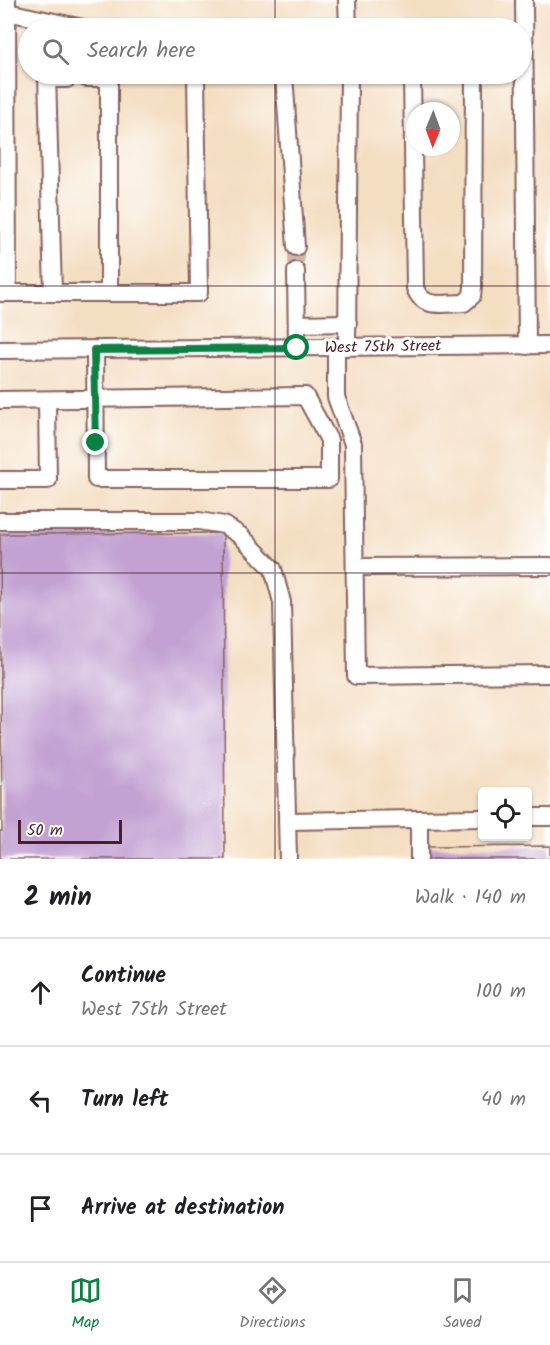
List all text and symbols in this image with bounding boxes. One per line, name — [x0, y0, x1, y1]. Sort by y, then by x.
search box — [18, 18, 532, 84]
text: Search here — [87, 34, 195, 69]
icon: search — [39, 35, 72, 68]
north arrow — [406, 102, 460, 156]
street label: West 75th Street — [324, 333, 442, 361]
route start — [283, 334, 309, 360]
route end — [82, 429, 108, 455]
map controls — [478, 787, 532, 841]
button: locate — [478, 787, 532, 841]
scale bar — [18, 817, 122, 844]
text: 50 m — [27, 818, 63, 843]
text: 2 min — [24, 877, 92, 919]
text: Walk · 140 m — [415, 882, 526, 914]
text: Continue — [81, 959, 166, 994]
icon: ahead — [24, 976, 57, 1009]
text: 100 m — [476, 976, 526, 1008]
text: West 75th Street — [81, 994, 227, 1026]
text: Turn left — [81, 1083, 168, 1118]
icon: left — [24, 1084, 57, 1117]
text: 40 m — [481, 1084, 526, 1116]
text: Arrive at destination — [81, 1191, 284, 1226]
icon: arrive — [24, 1192, 57, 1225]
tab: Map — [69, 1274, 102, 1335]
tab: Directions — [239, 1274, 306, 1335]
tab: Saved — [443, 1274, 481, 1335]

